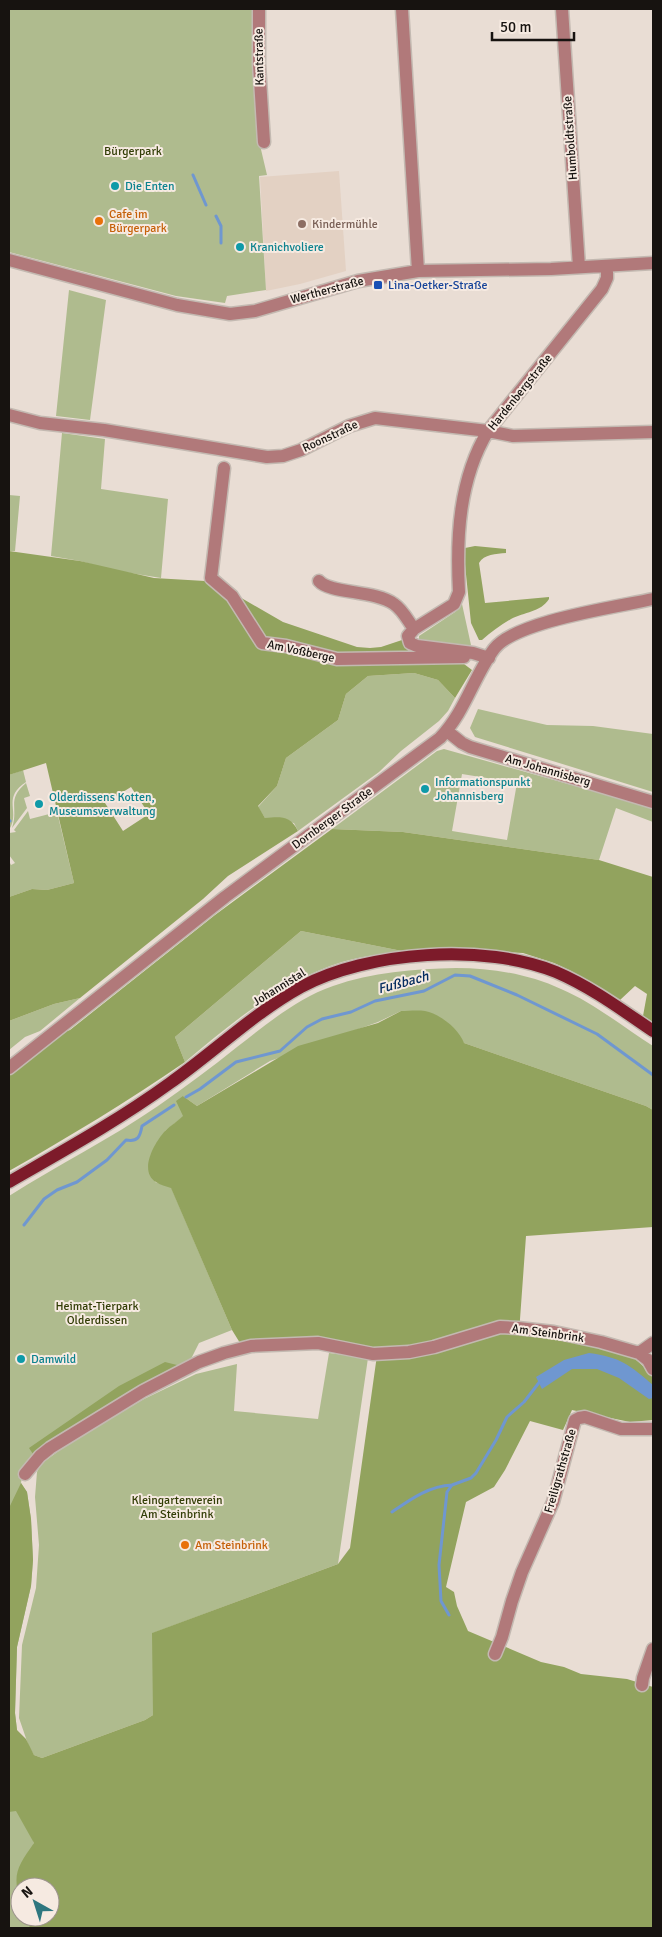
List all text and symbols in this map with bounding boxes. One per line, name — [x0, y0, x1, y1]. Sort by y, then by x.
scale bar — [492, 10, 574, 42]
text: 50 m — [500, 18, 531, 36]
street label: Kantstraße — [252, 28, 267, 86]
street label: Humboldtstraße — [560, 95, 581, 180]
park label: Bürgerpark — [104, 144, 162, 159]
place label: Die Enten — [125, 179, 175, 194]
marker: Die Enten — [109, 180, 121, 192]
place label: Cafe im Bürgerpark — [109, 207, 167, 236]
marker: Cafe im Bürgerpark — [93, 215, 105, 227]
place label: Kindermühle — [312, 217, 378, 232]
marker: Kindermühle — [296, 218, 308, 230]
place label: Kranichvoliere — [250, 240, 324, 255]
marker: Kranichvoliere — [234, 241, 246, 253]
street label: Wertherstraße — [289, 274, 365, 307]
place label: Lina-Oetker-Straße — [388, 278, 487, 293]
marker: Lina-Oetker-Straße — [372, 279, 384, 291]
street label: Hardenbergstraße — [485, 351, 556, 433]
street label: Roonstraße — [300, 417, 360, 456]
street label: Am Voßberge — [266, 637, 336, 666]
street label: Am Johannisberg — [503, 751, 592, 790]
place label: Informationspunkt Johannisberg — [435, 775, 530, 804]
marker: Informationspunkt Johannisberg — [419, 783, 431, 795]
street label: Dornberger Straße — [289, 784, 375, 853]
place label: Olderdissens Kotten, Museumsverwaltung — [49, 790, 155, 819]
marker: Olderdissens Kotten, Museumsverwaltung — [33, 798, 45, 810]
street label: Johannistal — [250, 965, 309, 1010]
water label: Fußbach — [376, 967, 431, 997]
park label: Heimat-Tierpark Olderdissen — [55, 1299, 139, 1328]
street label: Am Steinbrink — [511, 1321, 585, 1346]
place label: Damwild — [31, 1352, 76, 1367]
marker: Damwild — [15, 1353, 27, 1365]
street label: Freiligrathstraße — [541, 1427, 580, 1515]
park label: Kleingartenverein Am Steinbrink — [131, 1493, 223, 1522]
place label: Am Steinbrink — [195, 1538, 268, 1553]
marker: Am Steinbrink — [179, 1539, 191, 1551]
north arrow — [10, 1877, 60, 1927]
text: N — [18, 1883, 36, 1902]

